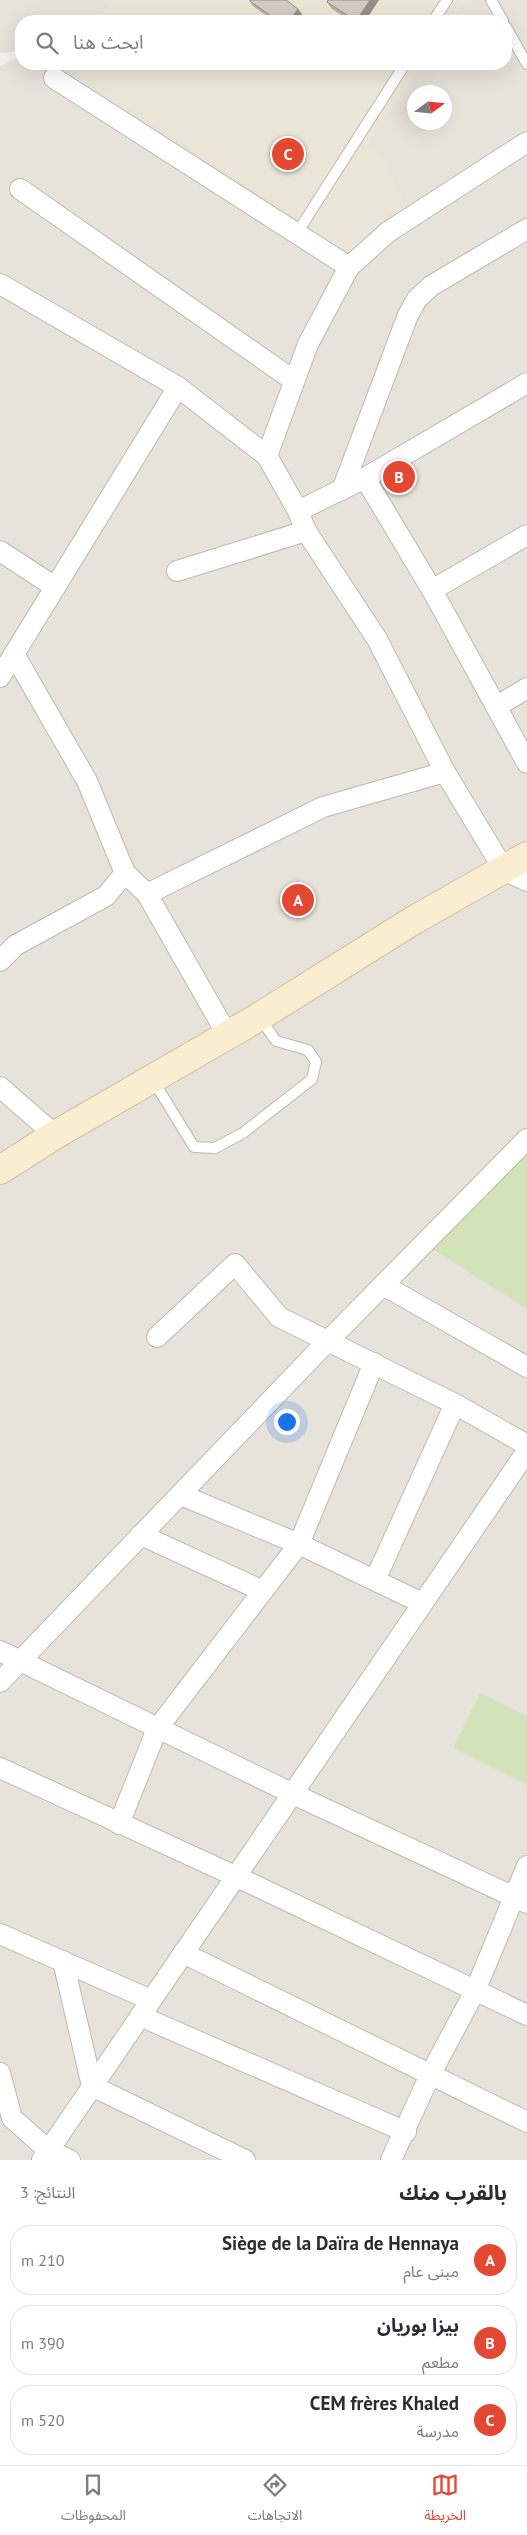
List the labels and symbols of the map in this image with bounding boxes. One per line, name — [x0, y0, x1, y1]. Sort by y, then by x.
north arrow — [407, 85, 452, 130]
pin: C — [272, 135, 304, 173]
pin: B — [383, 458, 415, 496]
pin: A — [282, 881, 314, 919]
your location — [274, 1409, 300, 1435]

